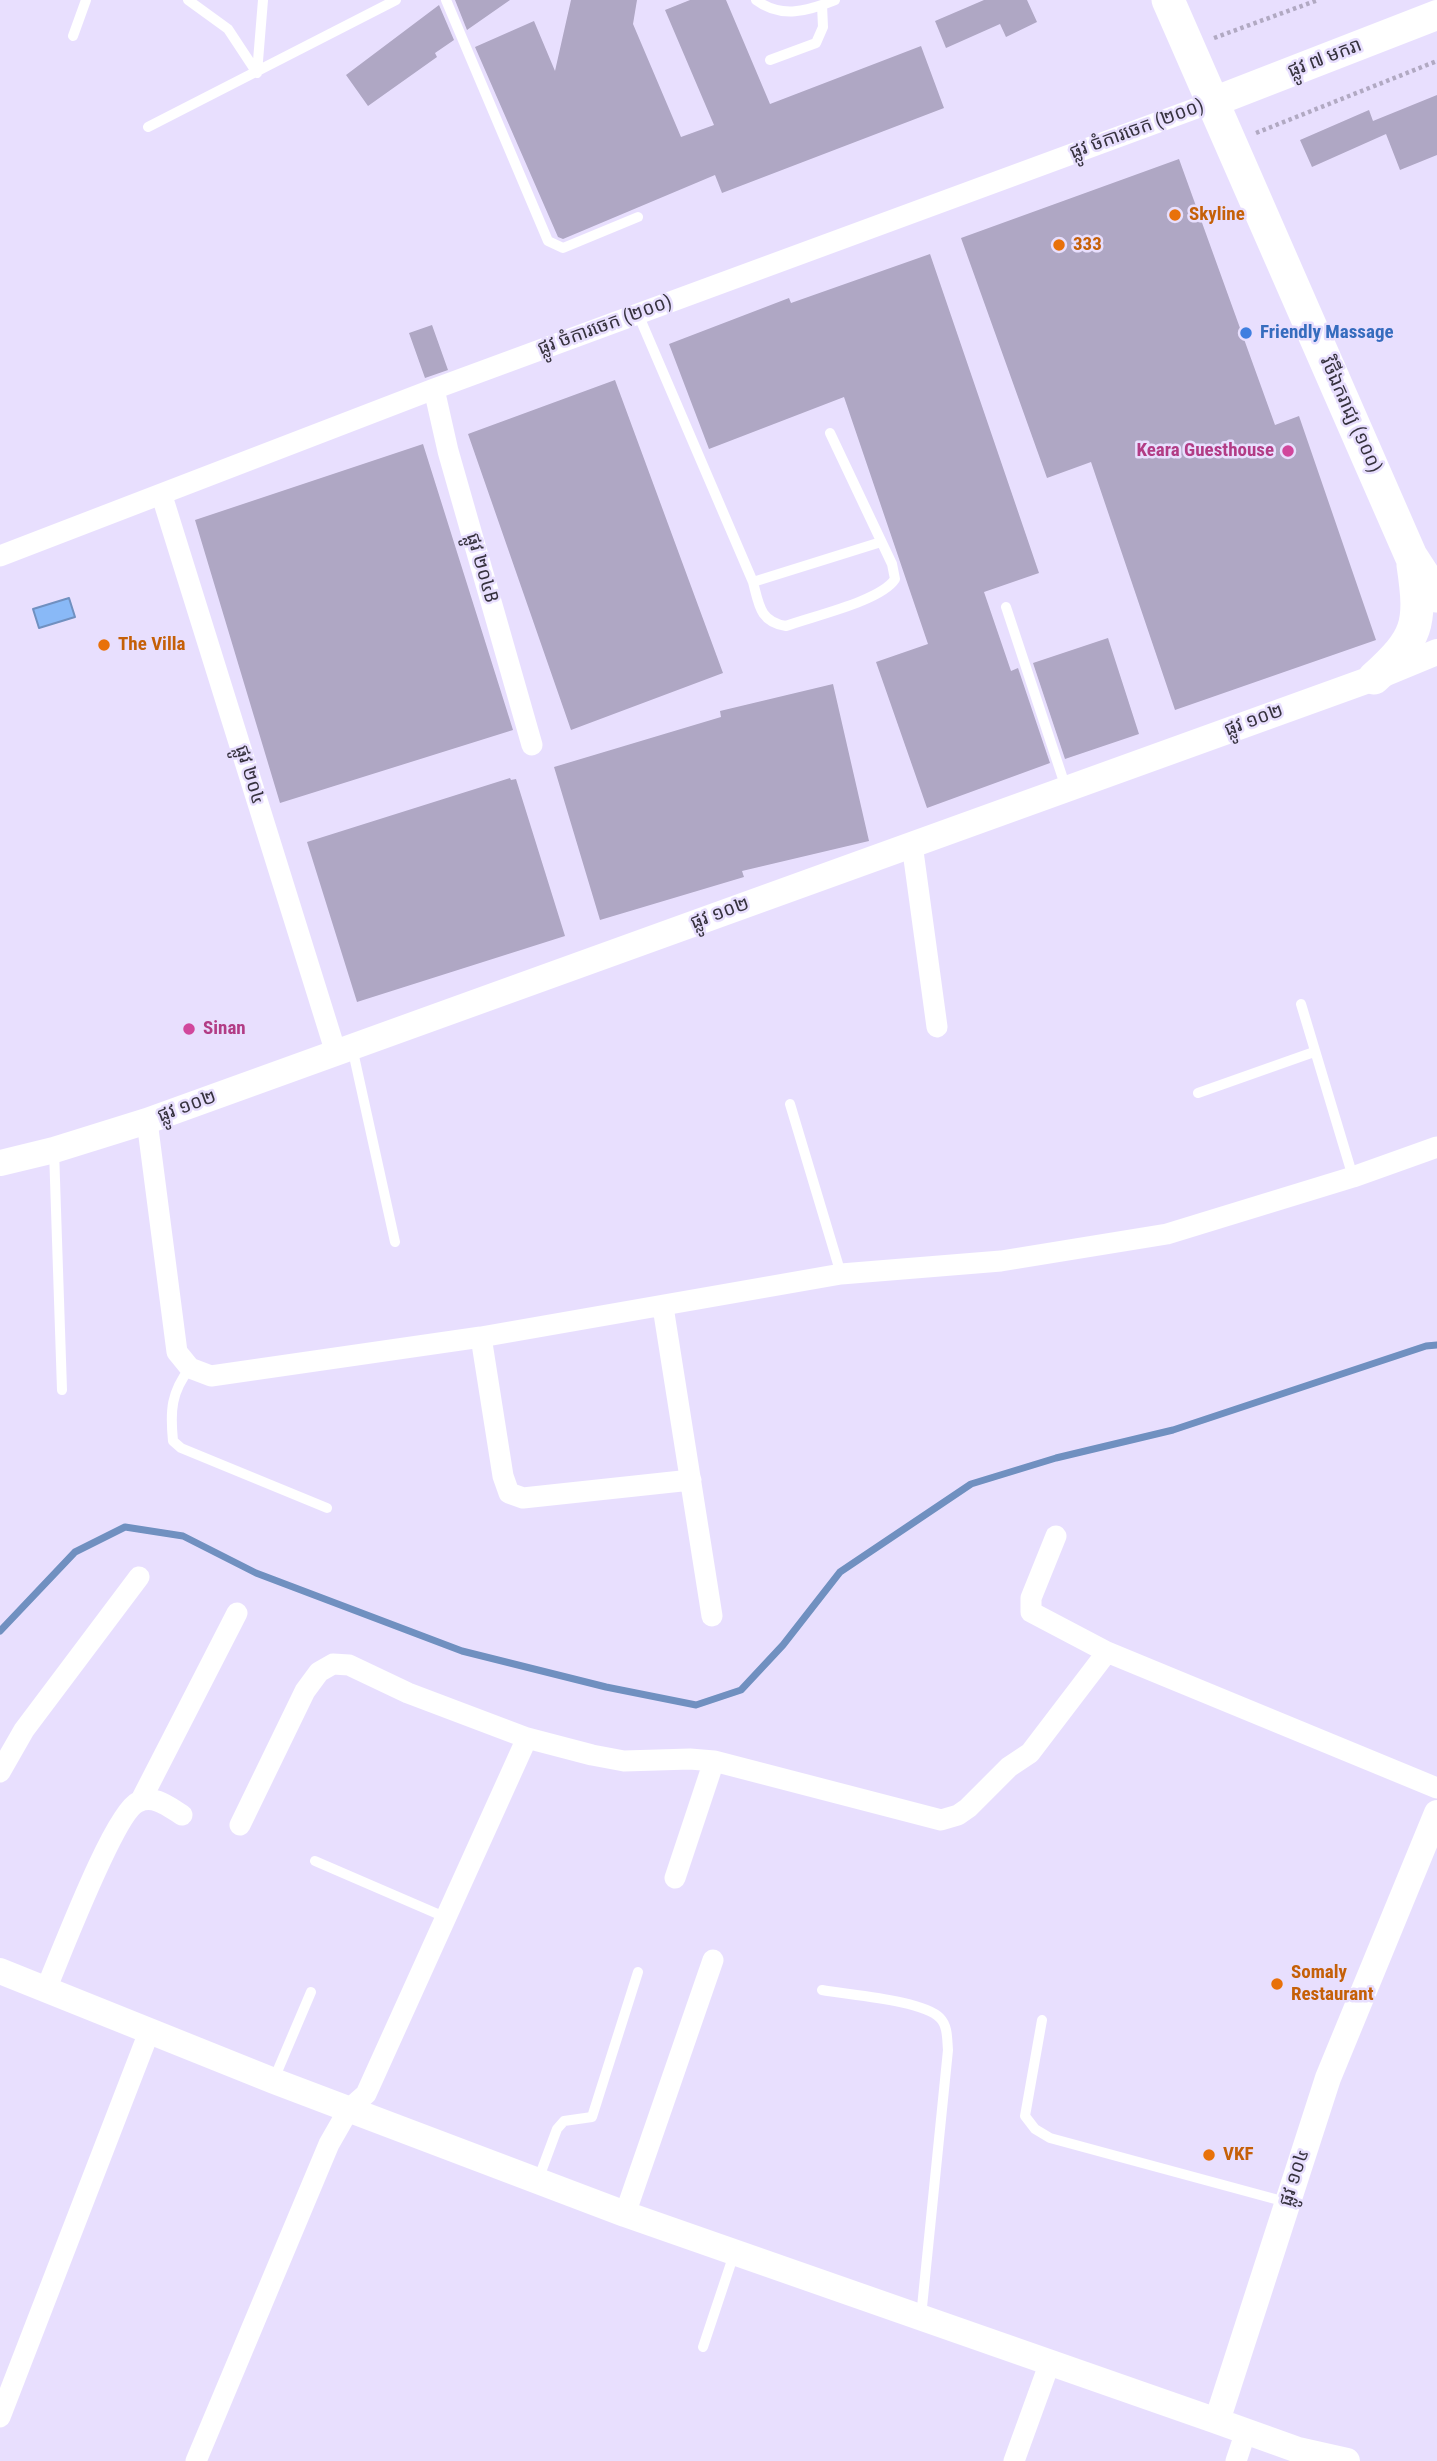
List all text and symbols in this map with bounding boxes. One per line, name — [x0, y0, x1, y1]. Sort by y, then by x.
street label: ផ្លូវ ៧ មករា — [1285, 34, 1365, 84]
street label: ផ្លូវ ចំការចេក (២០០) — [1067, 95, 1207, 165]
place label: Skyline — [1189, 204, 1245, 226]
marker: Skyline — [1167, 207, 1183, 223]
place label: 333 — [1073, 234, 1102, 256]
marker: 333 — [1051, 237, 1067, 253]
street label: ផ្លូវ ចំការចេក (២០០) — [535, 291, 675, 361]
place label: Friendly Massage — [1260, 322, 1394, 344]
marker: Friendly Massage — [1238, 325, 1254, 341]
street label: វិថីឯករាជ្យ (១០០) — [1314, 354, 1386, 476]
place label: Keara Guesthouse — [1136, 440, 1274, 462]
marker: Keara Guesthouse — [1280, 443, 1296, 459]
street label: ផ្លូវ ២០៤B — [460, 531, 502, 605]
place label: The Villa — [118, 634, 185, 656]
marker: The Villa — [96, 637, 112, 653]
street label: ផ្លូវ ១០២ — [1221, 700, 1287, 742]
street label: ផ្លូវ ២០៤ — [229, 742, 269, 808]
street label: ផ្លូវ ១០២ — [687, 893, 753, 935]
place label: Sinan — [203, 1018, 246, 1040]
marker: Sinan — [181, 1021, 197, 1037]
street label: ផ្លូវ ១០២ — [154, 1086, 220, 1128]
place label: Somaly Restaurant — [1291, 1962, 1373, 2006]
marker: Somaly Restaurant — [1269, 1976, 1285, 1992]
place label: VKF — [1223, 2144, 1254, 2166]
marker: VKF — [1201, 2147, 1217, 2163]
street label: ផ្លូវ ១០៤ — [1275, 2147, 1315, 2209]

